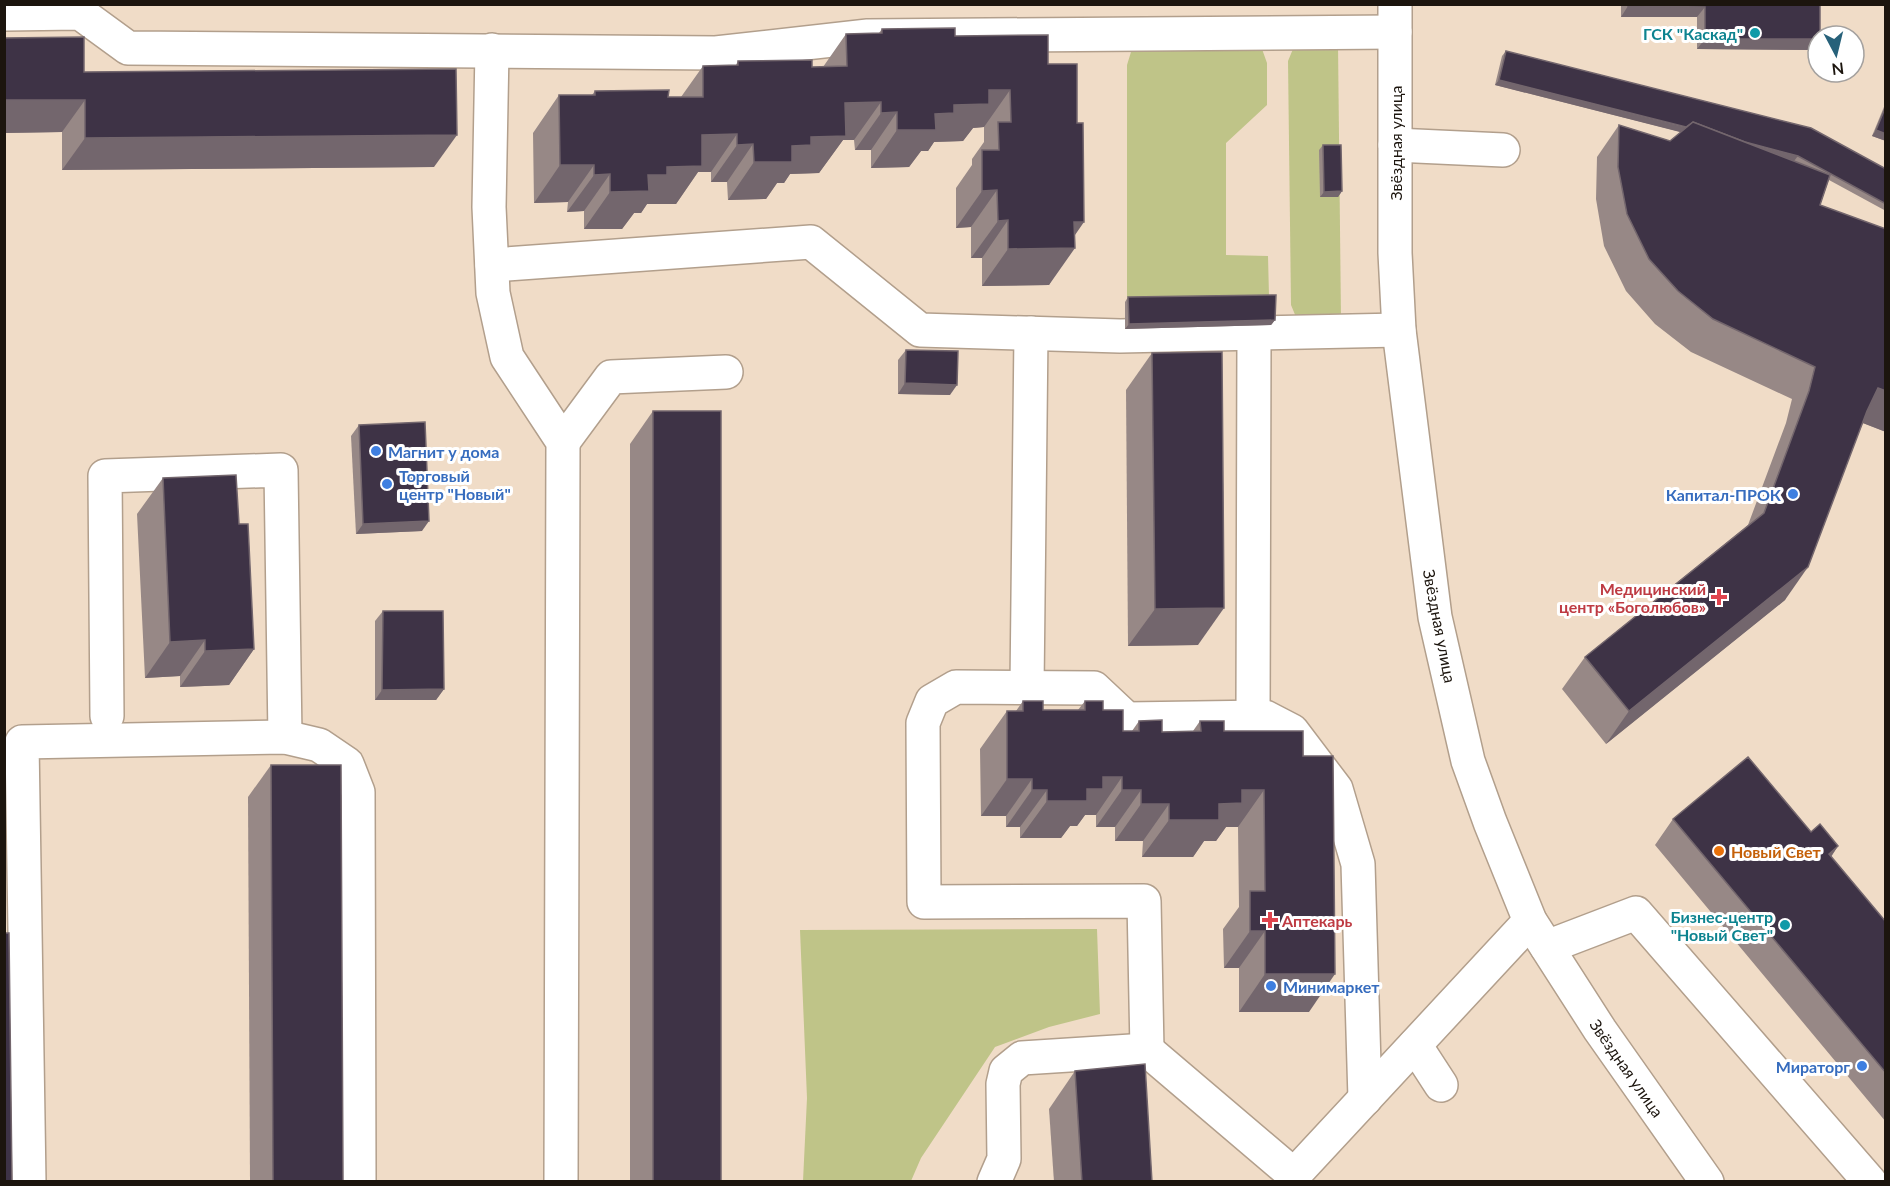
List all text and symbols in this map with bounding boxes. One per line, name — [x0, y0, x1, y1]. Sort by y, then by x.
place label: ГСК "Каскад" — [1643, 24, 1743, 43]
north arrow — [1806, 24, 1866, 84]
marker: ГСК "Каскад" — [1748, 26, 1762, 40]
text: N — [1831, 59, 1845, 80]
street label: Звёздная улица — [1386, 85, 1405, 201]
place label: Магнит у дома — [388, 442, 499, 461]
marker: Магнит у дома — [369, 444, 383, 458]
place label: Торговый центр "Новый" — [399, 466, 511, 503]
marker: Торговый центр "Новый" — [380, 477, 394, 491]
place label: Капитал-ПРОК — [1666, 485, 1782, 504]
marker: Капитал-ПРОК — [1786, 487, 1800, 501]
street label: Звёздная улица — [1420, 568, 1460, 684]
place label: Медицинский центр «Боголюбов» — [1559, 579, 1706, 616]
marker: Медицинский центр «Боголюбов» — [1710, 588, 1728, 606]
place label: Новый Свет — [1731, 842, 1821, 861]
marker: Новый Свет — [1712, 844, 1726, 858]
place label: Бизнес-центр "Новый Свет" — [1671, 907, 1773, 944]
place label: Аптекарь — [1281, 911, 1353, 930]
marker: Аптекарь — [1263, 913, 1277, 927]
marker: Бизнес-центр "Новый Свет" — [1778, 918, 1792, 932]
place label: Минимаркет — [1283, 977, 1380, 996]
marker: Минимаркет — [1264, 979, 1278, 993]
street label: Звёздная улица — [1586, 1015, 1668, 1121]
place label: Мираторг — [1776, 1057, 1850, 1076]
marker: Мираторг — [1855, 1059, 1869, 1073]

